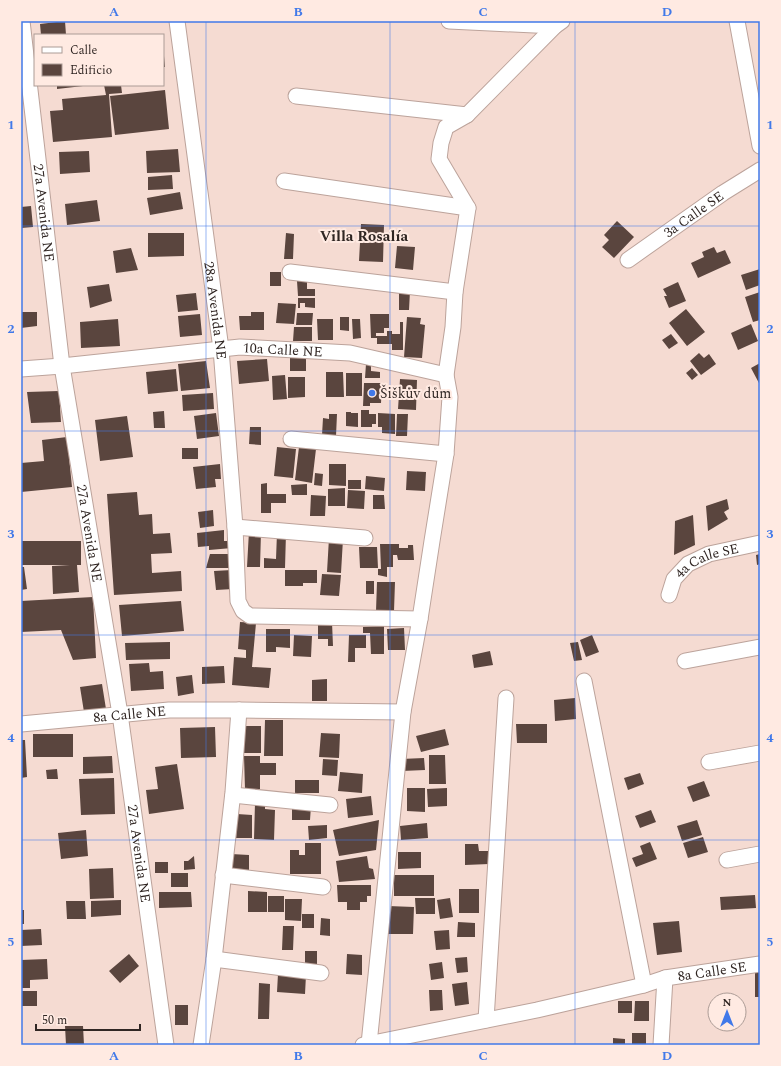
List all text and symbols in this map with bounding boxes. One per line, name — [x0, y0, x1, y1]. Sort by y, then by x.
text: A — [109, 2, 119, 22]
text: B — [293, 2, 303, 22]
text: C — [478, 2, 488, 22]
text: D — [662, 2, 672, 22]
legend — [34, 34, 164, 86]
text: Calle — [70, 41, 98, 60]
text: Edificio — [70, 61, 112, 80]
text: 1 — [7, 115, 15, 135]
text: 1 — [766, 115, 774, 135]
street label: 27a Avenida NE — [28, 162, 60, 263]
street label: 3a Calle SE — [659, 185, 728, 242]
district label: Villa Rosalía — [320, 225, 408, 248]
street label: 28a Avenida NE — [199, 260, 232, 360]
text: 2 — [7, 319, 15, 339]
text: 2 — [766, 319, 774, 339]
street label: 10a Calle NE — [242, 337, 323, 362]
place label: Šiškův dům — [380, 383, 451, 404]
marker: Šiškův dům — [367, 388, 377, 398]
street label: 27a Avenida NE — [71, 483, 108, 584]
text: 3 — [7, 524, 15, 544]
text: 3 — [766, 524, 774, 544]
street label: 4a Calle SE — [669, 537, 741, 583]
street label: 8a Calle NE — [92, 700, 167, 728]
text: 4 — [7, 728, 15, 748]
text: 4 — [766, 728, 774, 748]
street label: 27a Avenida NE — [122, 803, 157, 904]
text: 5 — [7, 932, 15, 952]
text: 5 — [766, 932, 774, 952]
street label: 8a Calle SE — [676, 956, 748, 987]
north arrow — [707, 992, 747, 1032]
text: N — [723, 994, 732, 1011]
scale bar — [36, 1006, 140, 1032]
text: 50 m — [42, 1011, 67, 1030]
text: A — [109, 1046, 119, 1066]
text: B — [293, 1046, 303, 1066]
text: C — [478, 1046, 488, 1066]
text: D — [662, 1046, 672, 1066]

